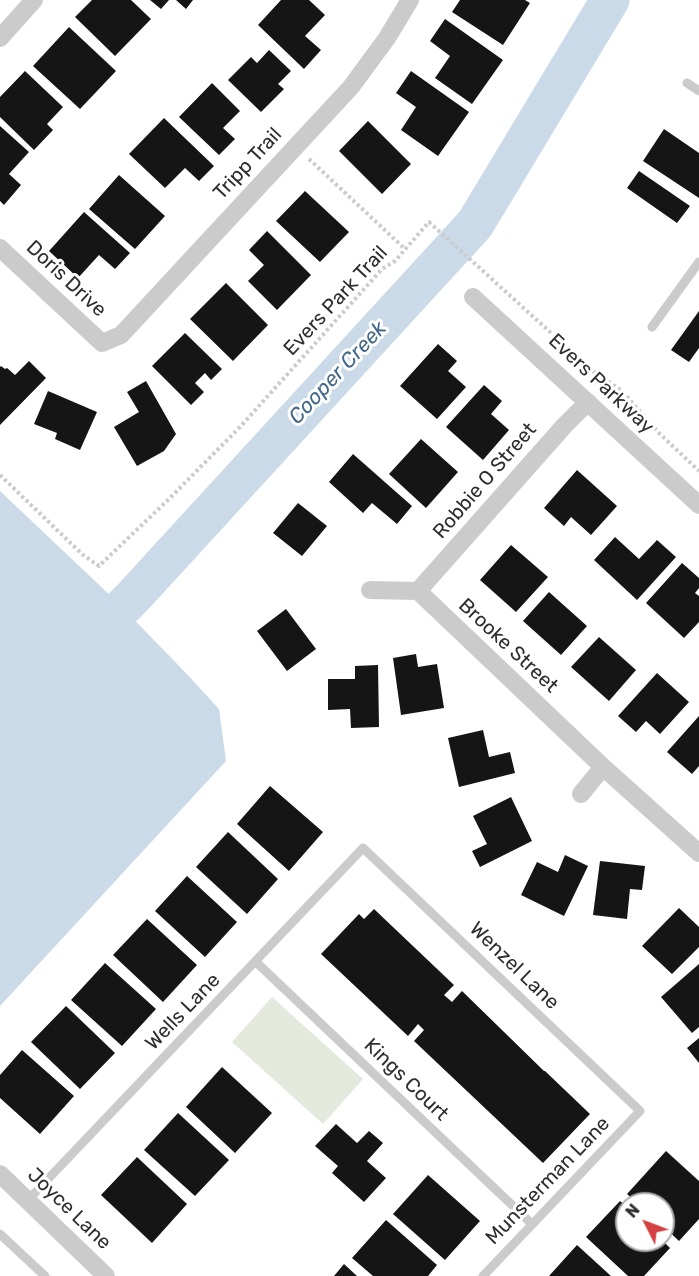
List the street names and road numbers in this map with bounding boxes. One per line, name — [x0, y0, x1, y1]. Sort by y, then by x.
street label: Tripp Trail — [209, 123, 287, 205]
street label: Doris Drive — [21, 236, 111, 322]
street label: Evers Park Trail — [279, 241, 393, 361]
street label: Evers Parkway — [543, 329, 659, 439]
street label: Robbie O Street — [428, 418, 542, 544]
street label: Brooke Street — [453, 594, 563, 698]
street label: Wenzel Lane — [464, 917, 564, 1015]
street label: Wells Lane — [141, 969, 225, 1055]
street label: Kings Court — [359, 1034, 453, 1126]
street label: Munsterman Lane — [481, 1112, 615, 1250]
street label: Joyce Lane — [22, 1163, 116, 1255]

